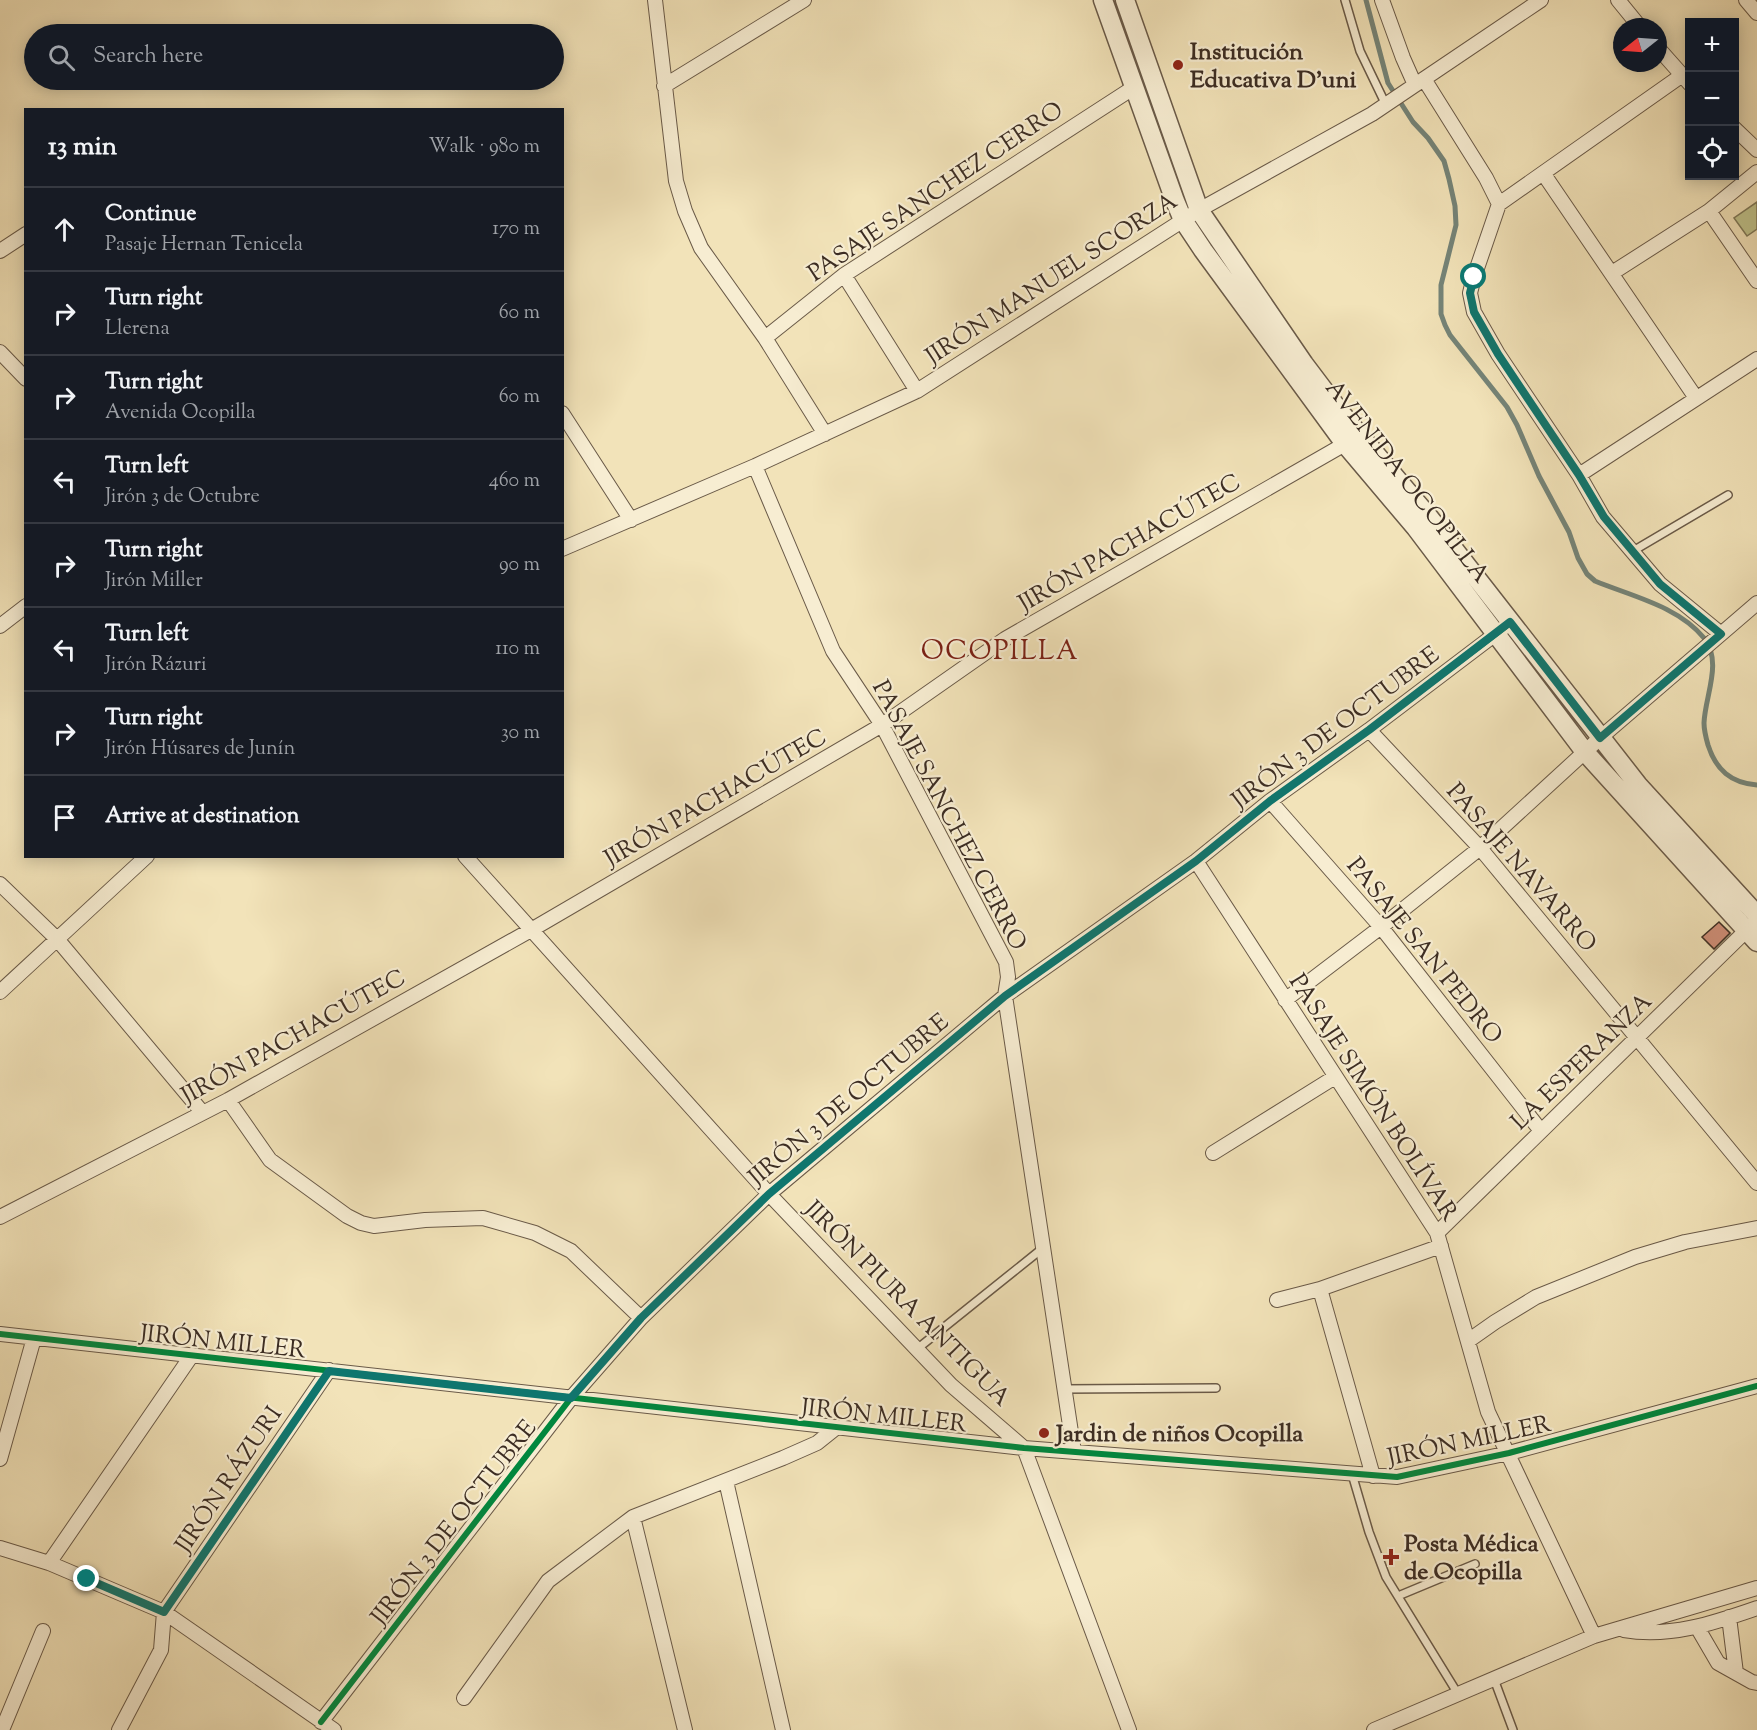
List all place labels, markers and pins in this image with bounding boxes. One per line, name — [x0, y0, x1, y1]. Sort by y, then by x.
place label: Institución Educativa D'uni — [1190, 36, 1357, 98]
marker: Institución Educativa D'uni — [1171, 58, 1185, 72]
place label: Jardin de niños Ocopilla — [1054, 1418, 1304, 1452]
marker: Jardin de niños Ocopilla — [1037, 1426, 1051, 1440]
place label: Posta Médica de Ocopilla — [1404, 1528, 1539, 1590]
marker: Posta Médica de Ocopilla — [1382, 1548, 1400, 1566]

